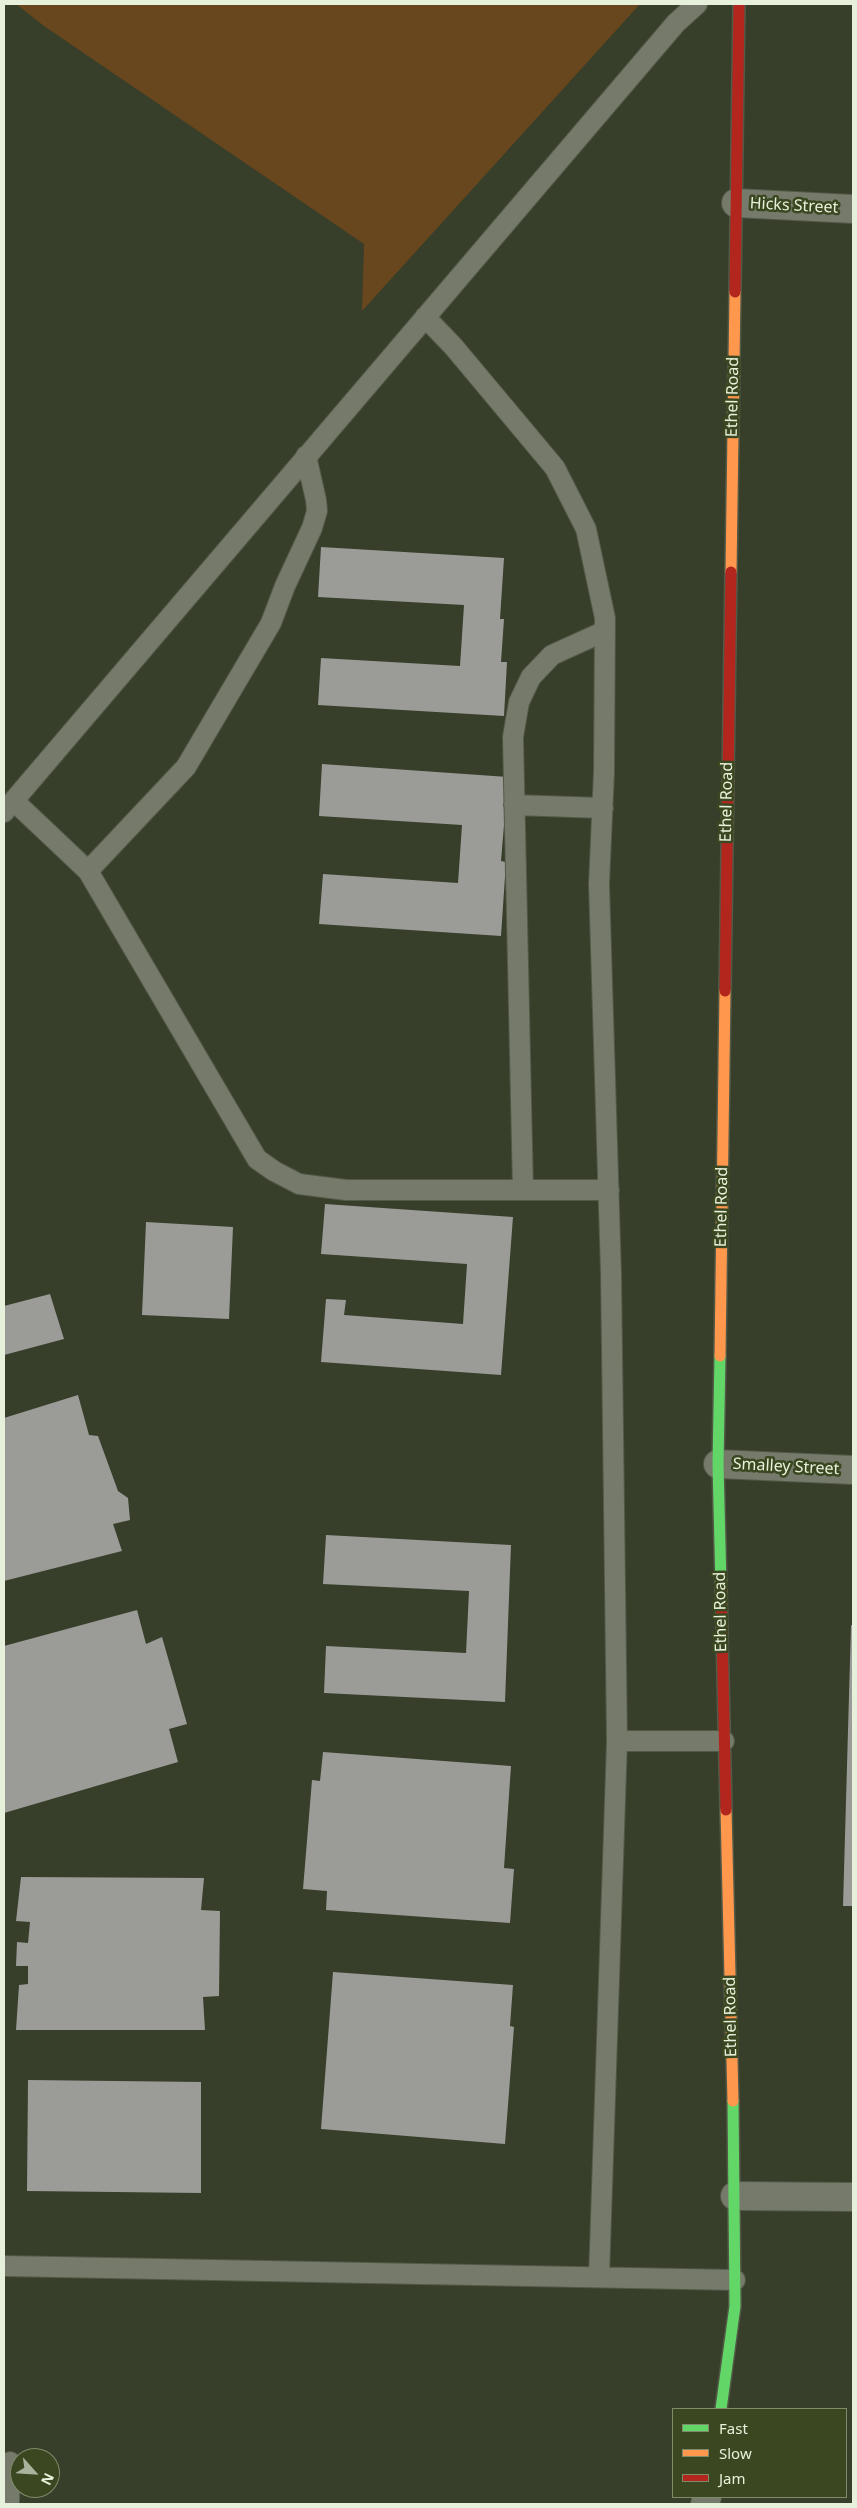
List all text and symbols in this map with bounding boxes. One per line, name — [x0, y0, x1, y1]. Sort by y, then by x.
street label: Hicks Street — [749, 194, 839, 218]
street label: Ethel Road — [723, 357, 743, 437]
street label: Ethel Road — [717, 762, 737, 842]
street label: Ethel Road — [712, 1167, 732, 1247]
street label: Smalley Street — [732, 1455, 840, 1479]
street label: Ethel Road — [711, 1572, 731, 1652]
street label: Ethel Road — [721, 1977, 741, 2057]
legend — [672, 2408, 847, 2498]
text: Fast — [719, 2418, 748, 2438]
text: Slow — [719, 2443, 752, 2463]
north arrow — [10, 2448, 60, 2498]
text: Jam — [719, 2468, 746, 2488]
text: N — [37, 2470, 59, 2489]

